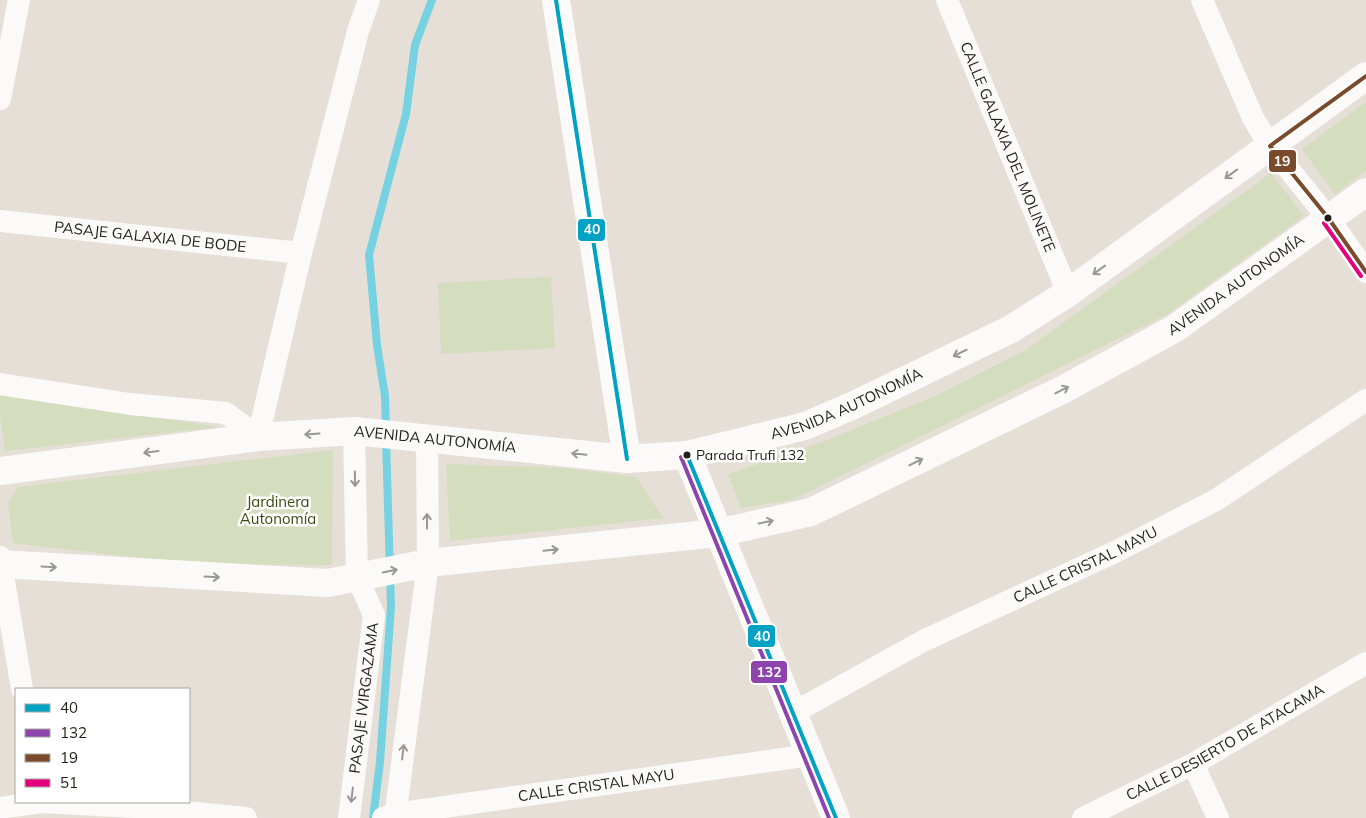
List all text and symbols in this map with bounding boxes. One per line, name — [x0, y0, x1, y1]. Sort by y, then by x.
street label: CALLE GALAXIA DEL MOLINETE — [956, 39, 1060, 255]
line badge: 19 — [1268, 149, 1297, 173]
text: 19 — [1274, 152, 1290, 170]
one-way arrow — [1224, 169, 1238, 179]
unlabelled marker — [1323, 213, 1333, 223]
street label: PASAJE GALAXIA DE BODE — [53, 217, 247, 256]
line badge: 40 — [577, 218, 606, 242]
text: 40 — [584, 220, 600, 238]
street label: AVENIDA AUTONOMÍA — [1164, 229, 1307, 340]
one-way arrow — [1092, 265, 1106, 275]
one-way arrow — [953, 349, 968, 359]
street label: AVENIDA AUTONOMÍA — [769, 363, 925, 443]
one-way arrow — [1054, 385, 1069, 395]
street label: AVENIDA AUTONOMÍA — [353, 421, 517, 457]
one-way arrow — [305, 429, 321, 438]
place label: Parada Trufi 132 — [696, 446, 804, 464]
one-way arrow — [143, 447, 159, 457]
one-way arrow — [571, 449, 587, 458]
marker: Parada Trufi 132 — [682, 450, 692, 460]
one-way arrow — [908, 456, 923, 466]
one-way arrow — [350, 471, 360, 487]
park label: Jardinera Autonomía — [240, 492, 316, 528]
one-way arrow — [422, 514, 432, 530]
one-way arrow — [757, 517, 773, 526]
street label: CALLE CRISTAL MAYU — [1010, 522, 1161, 607]
one-way arrow — [543, 545, 559, 555]
one-way arrow — [41, 563, 57, 572]
one-way arrow — [382, 566, 398, 575]
one-way arrow — [203, 572, 219, 581]
street label: PASAJE IVIRGAZAMA — [345, 621, 382, 775]
line badge: 40 — [747, 624, 776, 648]
text: 40 — [754, 627, 770, 645]
line badge: 132 — [750, 660, 788, 684]
text: 132 — [756, 663, 782, 681]
street label: CALLE DESIERTO DE ATACAMA — [1123, 680, 1327, 804]
legend — [15, 688, 190, 803]
text: 40 — [60, 698, 78, 717]
text: 132 — [60, 723, 87, 742]
one-way arrow — [398, 745, 408, 761]
text: 19 — [60, 748, 78, 767]
street label: CALLE CRISTAL MAYU — [517, 764, 676, 805]
text: 51 — [60, 773, 78, 792]
one-way arrow — [347, 786, 357, 802]

